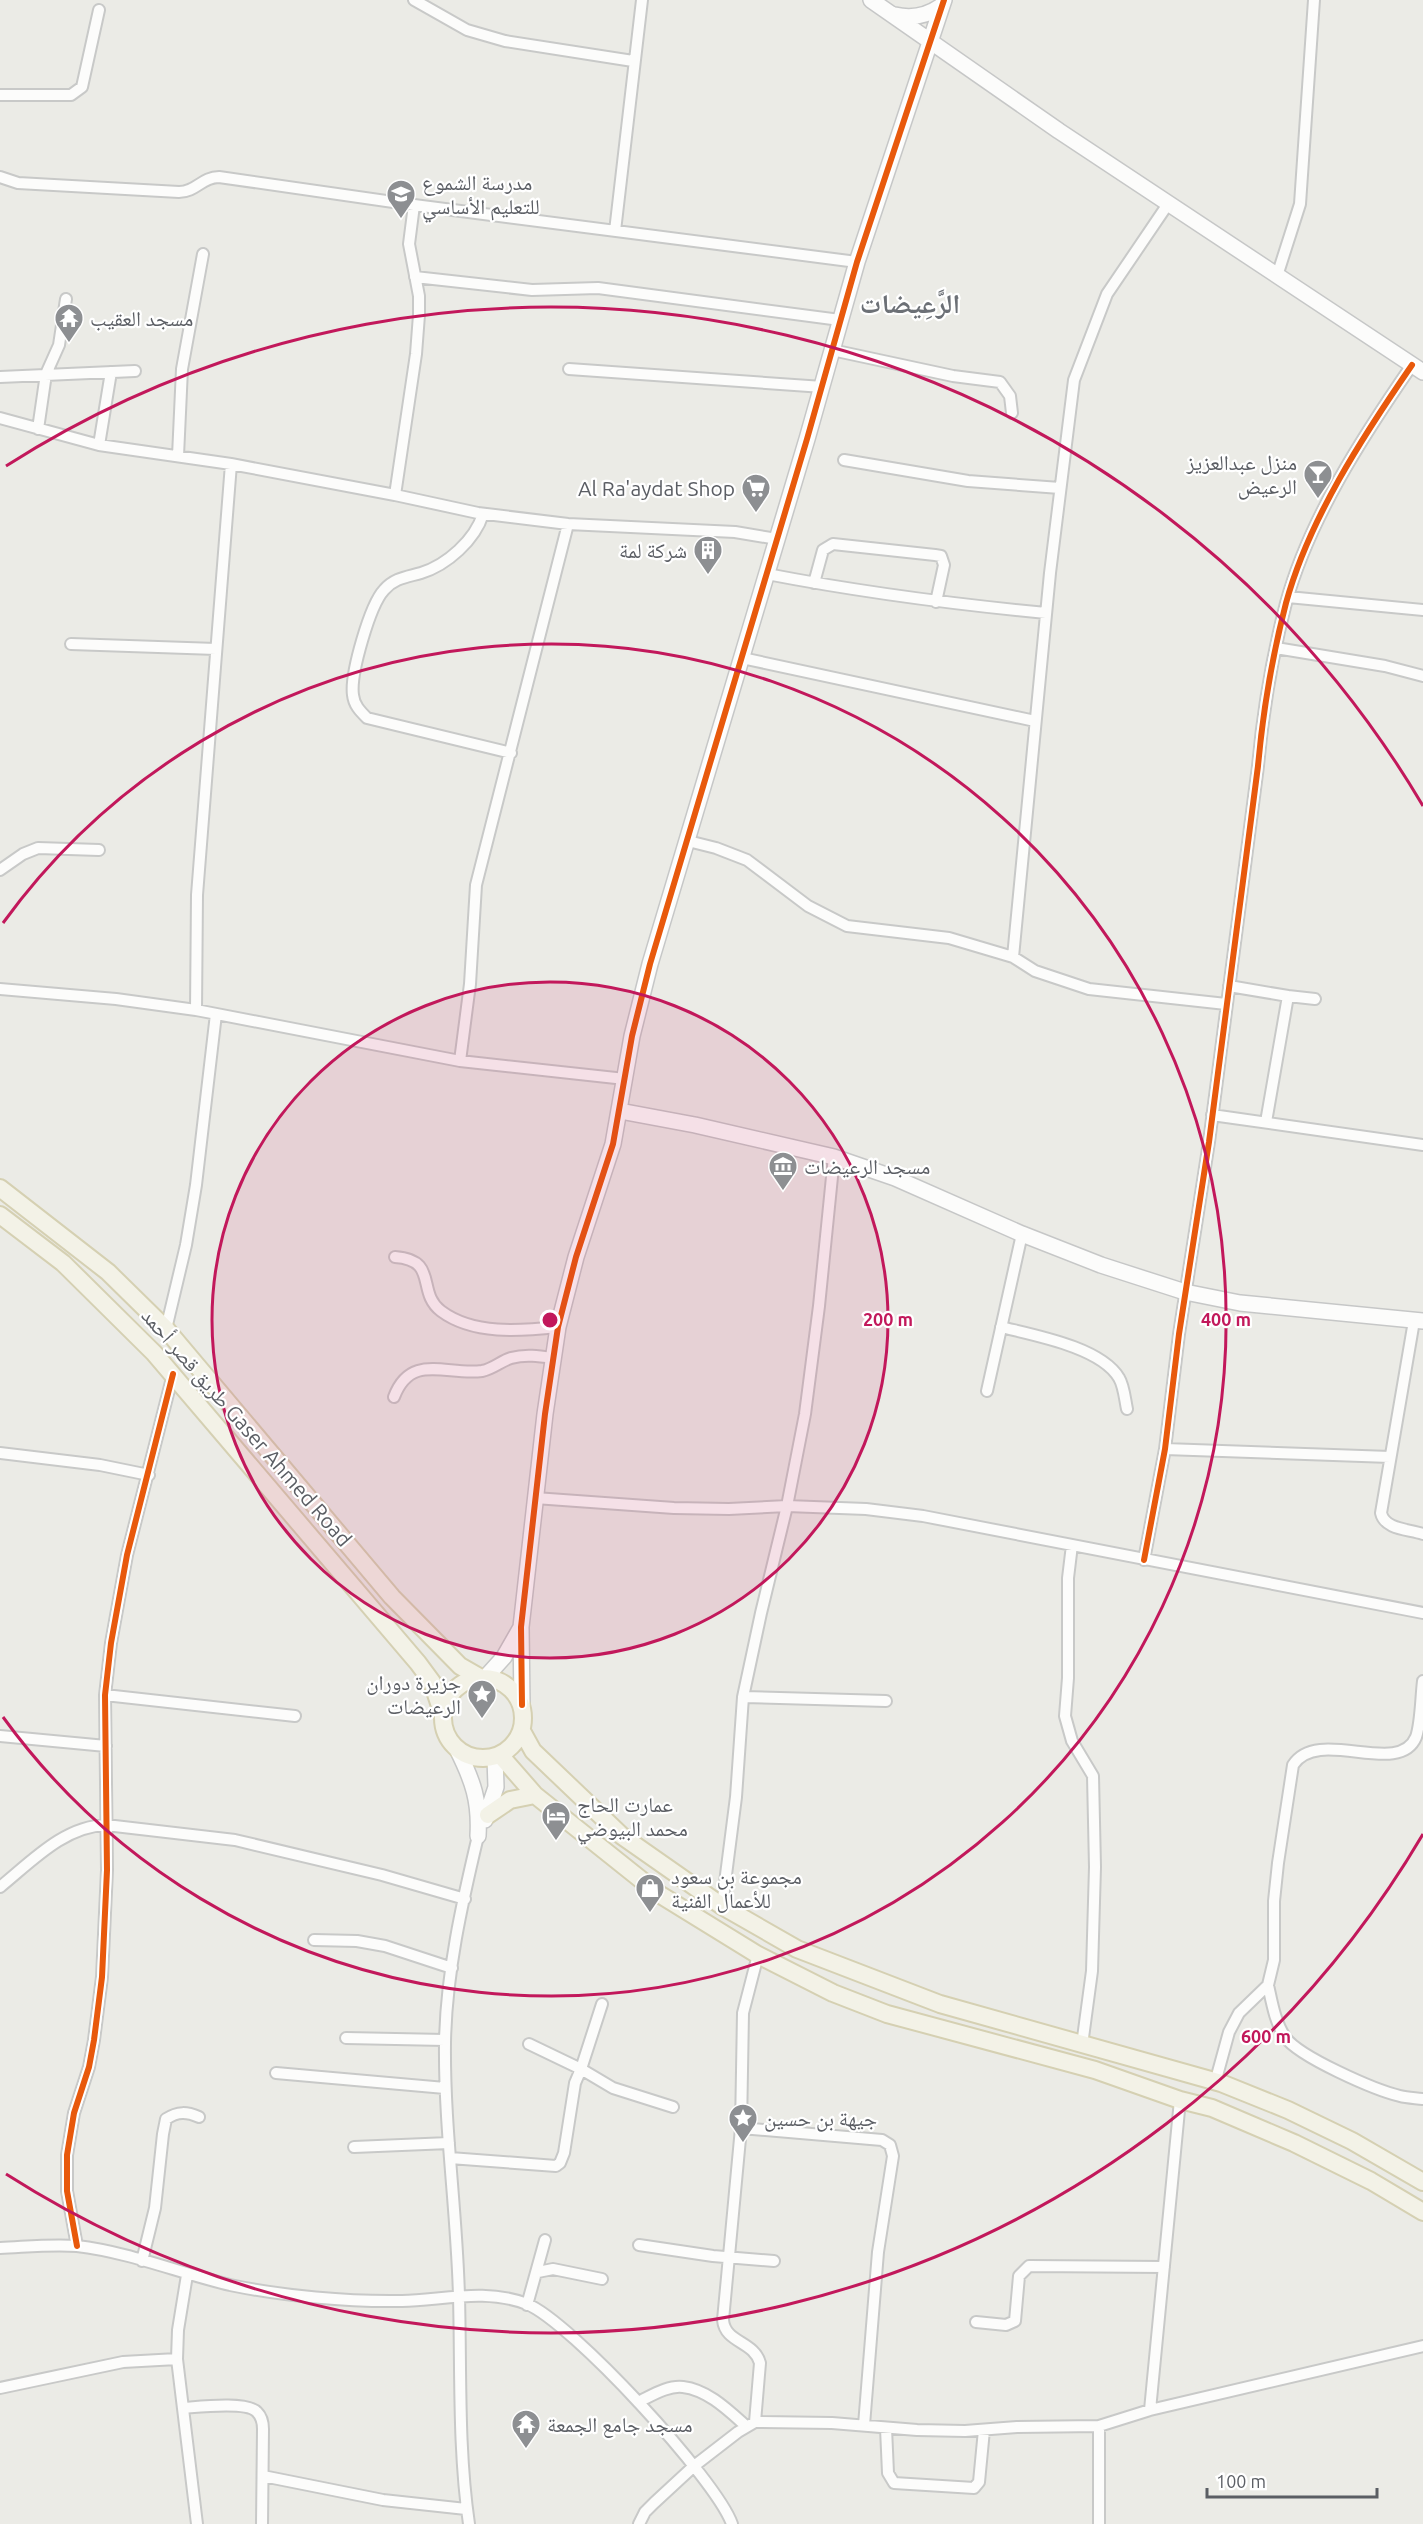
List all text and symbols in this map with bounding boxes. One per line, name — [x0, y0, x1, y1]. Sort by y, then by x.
place label: مدرسة الشموع للتعليم الأساسي — [422, 170, 540, 223]
school or university icon: مدرسة الشموع للتعليم الأساسي — [385, 178, 417, 220]
district label: الرَّعِيضات — [860, 288, 960, 320]
temple icon: مسجد العقيب — [53, 302, 85, 344]
place label: مسجد العقيب — [90, 306, 193, 331]
place label: منزل عبدالعزيز الرعيض — [1185, 450, 1297, 500]
bar icon: منزل عبدالعزيز الرعيض — [1302, 458, 1334, 500]
supermarket icon: Al Ra'aydat Shop — [740, 472, 772, 514]
place label: Al Ra'aydat Shop — [578, 476, 735, 500]
building icon: شركة لمة — [692, 534, 724, 576]
place label: شركة لمة — [619, 538, 687, 562]
museum icon: مسجد الرعيضات — [767, 1150, 799, 1192]
place label: مسجد الرعيضات — [804, 1154, 930, 1178]
street label: طريق قصر أحمد Gaser Ahmed Road — [136, 1303, 357, 1552]
text: 200 m — [863, 1309, 913, 1329]
text: 400 m — [1201, 1309, 1251, 1329]
centre of rings — [540, 1310, 560, 1330]
place label: جزيرة دوران الرعيضات — [366, 1670, 461, 1718]
place icon: جزيرة دوران الرعيضات — [466, 1678, 498, 1720]
place label: عمارت الحاج محمد البيوضي — [577, 1792, 688, 1845]
hotel icon: عمارت الحاج محمد البيوضي — [540, 1800, 572, 1842]
place label: مجموعة بن سعود للأعمال الفنية — [671, 1864, 802, 1913]
shop icon: مجموعة بن سعود للأعمال الفنية — [634, 1872, 666, 1914]
text: 600 m — [1241, 2026, 1291, 2046]
place icon: جيهة بن حسين — [727, 2102, 759, 2144]
place label: جيهة بن حسين — [764, 2106, 877, 2132]
temple icon: مسجد جامع الجمعة — [510, 2408, 542, 2450]
place label: مسجد جامع الجمعة — [547, 2412, 693, 2438]
scale bar — [1207, 2461, 1376, 2499]
text: 100 m — [1216, 2471, 1266, 2491]

